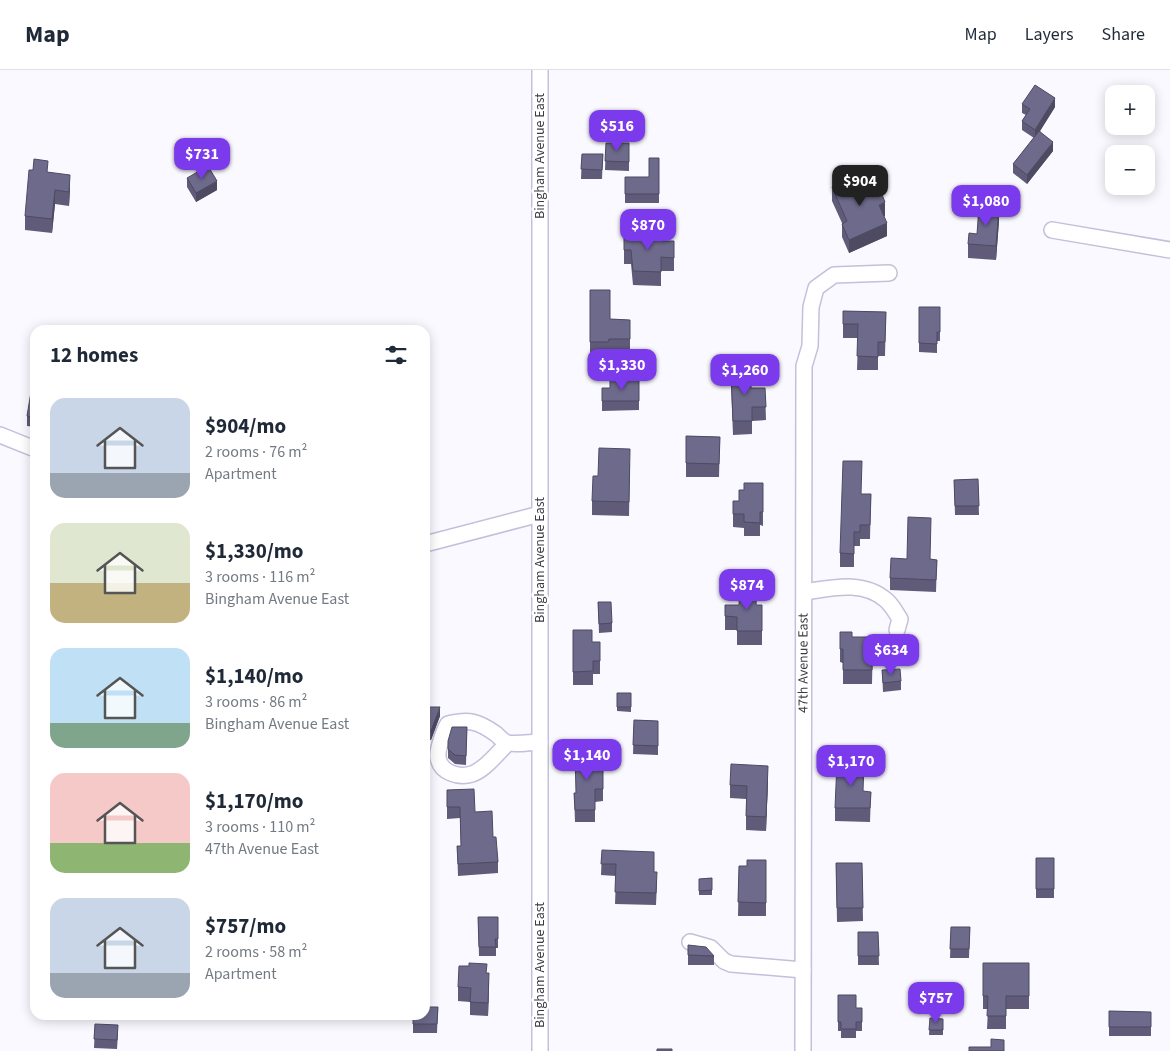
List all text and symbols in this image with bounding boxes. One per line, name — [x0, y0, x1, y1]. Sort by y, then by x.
text: Map — [25, 17, 70, 52]
text: Map — [965, 22, 997, 47]
text: Layers — [1025, 22, 1074, 47]
text: Share — [1102, 22, 1145, 47]
map controls — [1105, 85, 1155, 195]
button: + — [1105, 85, 1155, 135]
street label: Bingham Avenue East — [530, 93, 550, 219]
pin: $516 — [587, 109, 647, 152]
text: $516 — [600, 115, 634, 137]
pin: $731 — [172, 138, 232, 180]
text: $731 — [185, 143, 219, 165]
button: − — [1105, 145, 1155, 195]
pin: $904 — [830, 164, 890, 207]
text: $904 — [843, 170, 877, 192]
pin: $1,080 — [945, 184, 1027, 227]
text: $1,080 — [962, 190, 1010, 212]
pin: $870 — [618, 208, 678, 251]
text: $870 — [631, 214, 665, 236]
text: 12 homes — [50, 340, 138, 370]
icon: filters — [382, 341, 410, 369]
pin: $1,330 — [581, 348, 663, 391]
text: $1,330 — [598, 354, 646, 376]
pin: $1,260 — [704, 354, 786, 396]
text: $1,260 — [721, 359, 769, 381]
text: $904/mo — [205, 411, 286, 441]
icon: home — [90, 418, 150, 478]
text: 2 rooms · 76 m² — [205, 441, 307, 463]
text: Apartment — [205, 463, 277, 485]
street label: Bingham Avenue East — [530, 497, 550, 623]
text: $1,330/mo — [205, 536, 304, 566]
icon: home — [90, 543, 150, 603]
text: 3 rooms · 116 m² — [205, 566, 315, 588]
pin: $874 — [717, 568, 777, 611]
text: $874 — [730, 574, 764, 596]
text: Bingham Avenue East — [205, 588, 349, 610]
street label: 47th Avenue East — [793, 613, 814, 713]
pin: $634 — [861, 634, 921, 676]
text: $634 — [874, 639, 908, 661]
text: $1,140/mo — [205, 661, 304, 691]
icon: home — [90, 668, 150, 728]
text: 3 rooms · 86 m² — [205, 691, 307, 713]
text: Bingham Avenue East — [205, 713, 349, 735]
pin: $1,140 — [546, 738, 628, 781]
text: $1,140 — [563, 744, 611, 766]
pin: $1,170 — [810, 744, 892, 787]
text: $1,170 — [827, 750, 875, 772]
text: $1,170/mo — [205, 786, 304, 816]
icon: home — [90, 793, 150, 853]
text: 3 rooms · 110 m² — [205, 816, 315, 838]
text: 47th Avenue East — [205, 838, 319, 860]
street label: Bingham Avenue East — [530, 902, 550, 1028]
text: $757/mo — [205, 911, 286, 941]
icon: home — [90, 918, 150, 978]
text: 2 rooms · 58 m² — [205, 941, 307, 963]
text: Apartment — [205, 963, 277, 985]
pin: $757 — [906, 982, 966, 1024]
text: $757 — [919, 987, 953, 1009]

